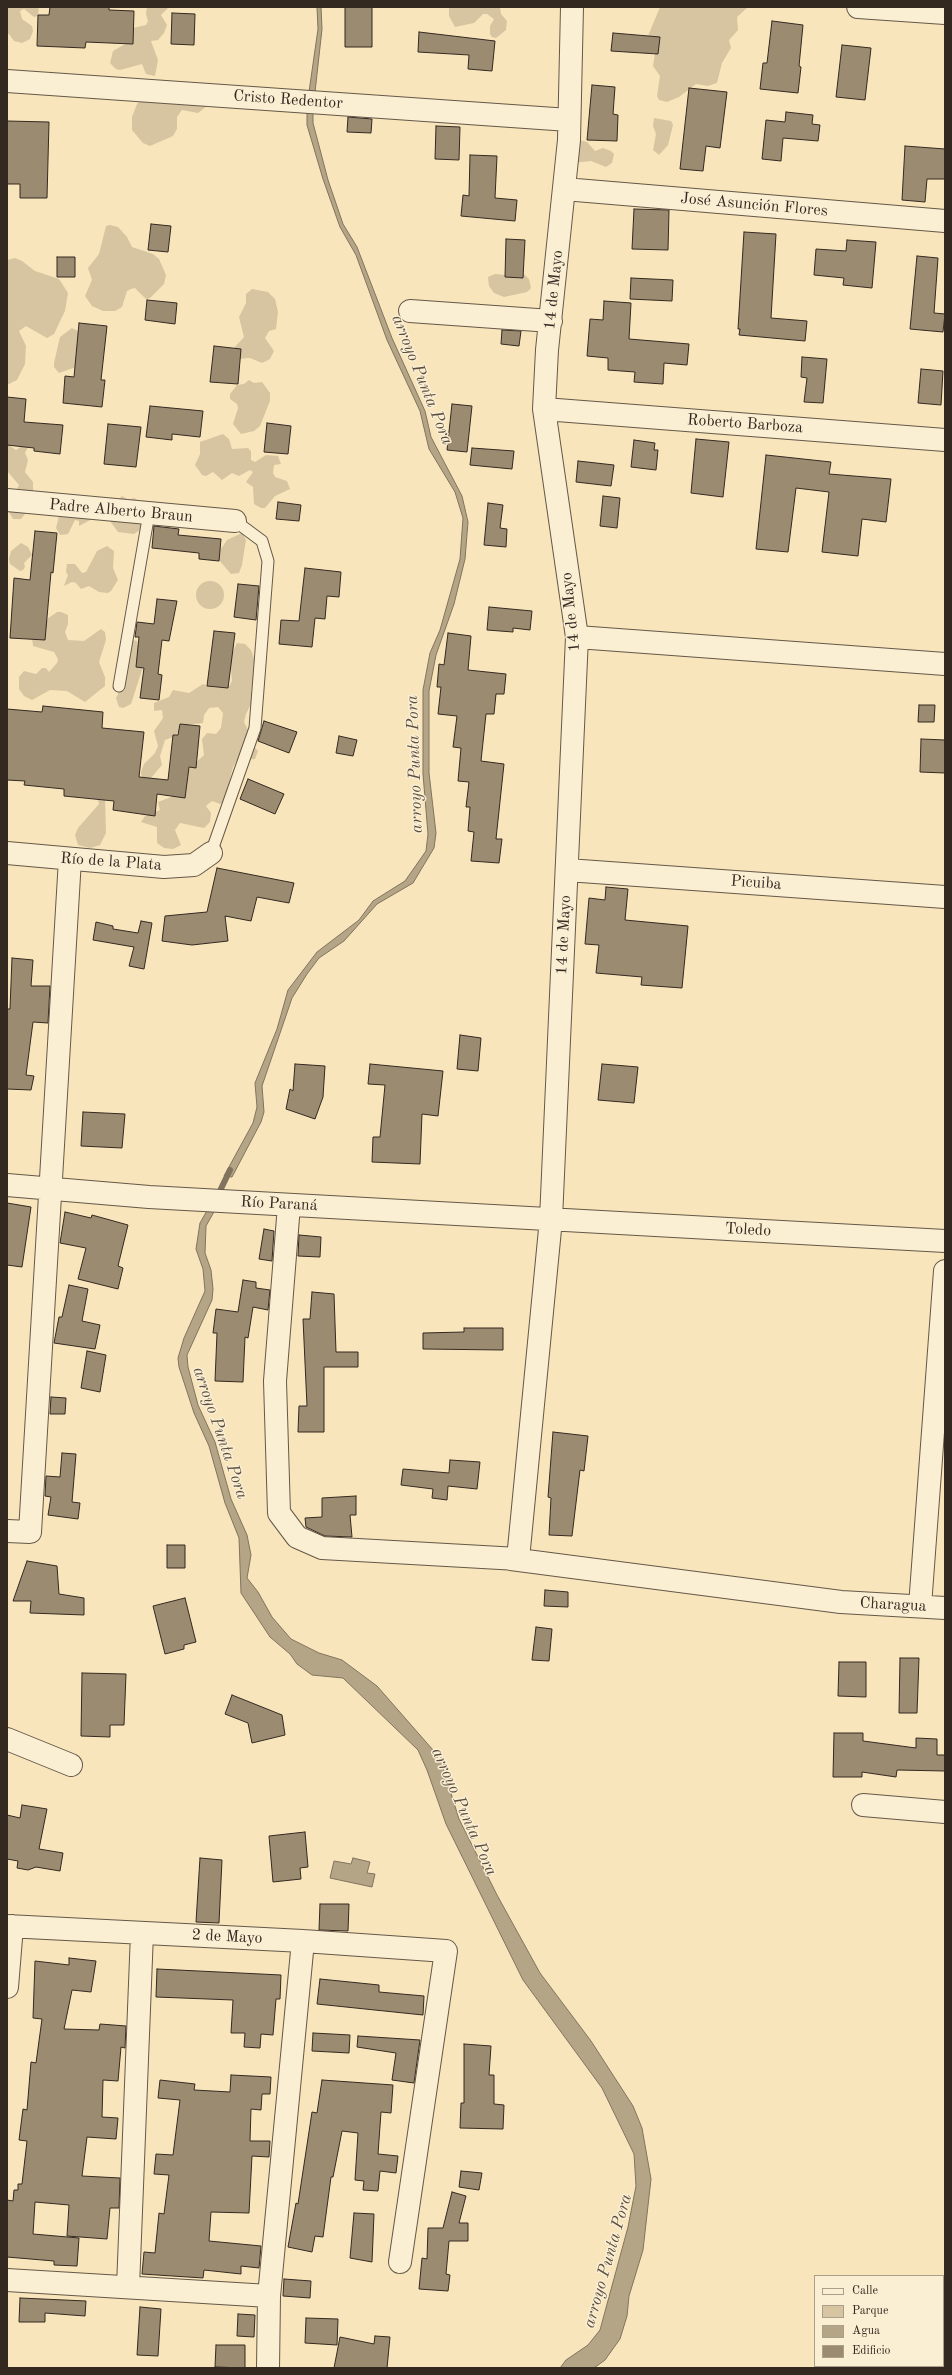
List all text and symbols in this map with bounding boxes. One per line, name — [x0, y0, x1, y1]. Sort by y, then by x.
street label: Cristo Redentor — [233, 87, 343, 113]
street label: José Asunción Flores — [679, 189, 829, 221]
street label: 14 de Mayo — [540, 249, 568, 331]
water label: arroyo Punta Pora — [387, 312, 457, 448]
street label: Roberto Barboza — [686, 410, 804, 438]
street label: Padre Alberto Braun — [48, 495, 194, 527]
street label: 14 de Mayo — [557, 571, 585, 653]
water label: arroyo Punta Pora — [402, 695, 428, 833]
street label: Río de la Plata — [60, 849, 162, 875]
street label: Picuiba — [730, 872, 782, 894]
street label: 14 de Mayo — [552, 895, 576, 975]
street label: Río Paraná — [240, 1192, 318, 1216]
street label: Toledo — [724, 1219, 772, 1241]
water label: arroyo Punta Pora — [188, 1364, 252, 1502]
street label: Charagua — [859, 1594, 927, 1616]
water label: arroyo Punta Pora — [427, 1745, 501, 1879]
street label: 2 de Mayo — [191, 1926, 263, 1948]
water label: arroyo Punta Pora — [579, 2192, 637, 2330]
legend — [814, 2275, 944, 2367]
text: Calle — [852, 2285, 878, 2297]
text: Parque — [852, 2305, 888, 2317]
text: Agua — [852, 2325, 880, 2337]
text: Edificio — [852, 2345, 891, 2357]

